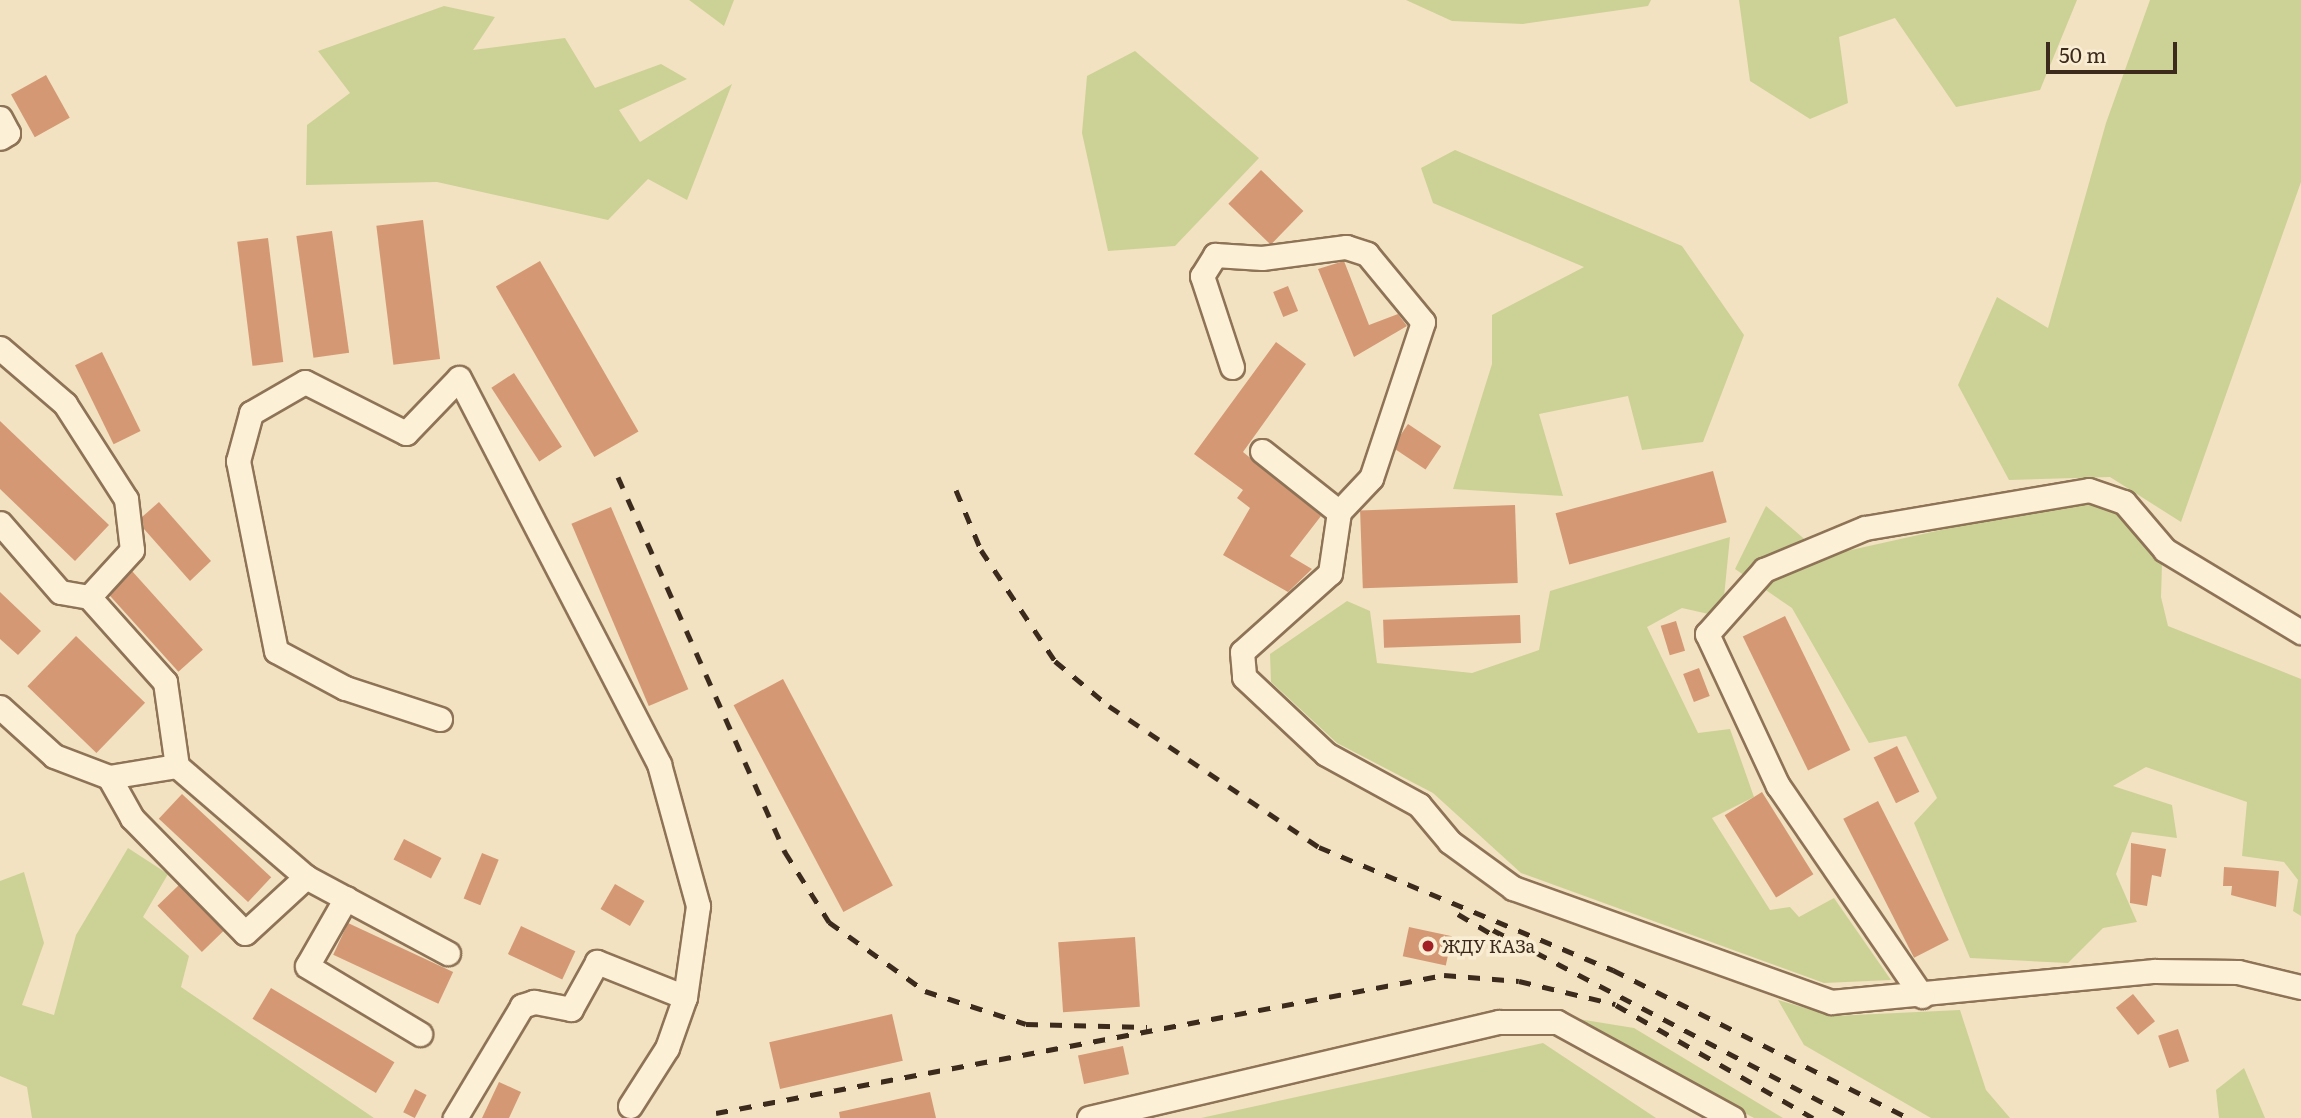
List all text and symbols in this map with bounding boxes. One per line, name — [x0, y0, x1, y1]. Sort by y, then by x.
scale bar — [2049, 28, 2180, 72]
text: 50 m — [2059, 38, 2106, 69]
place label: ЖДУ КАЗа — [1442, 935, 1535, 957]
marker: ЖДУ КАЗа — [1420, 938, 1436, 954]

